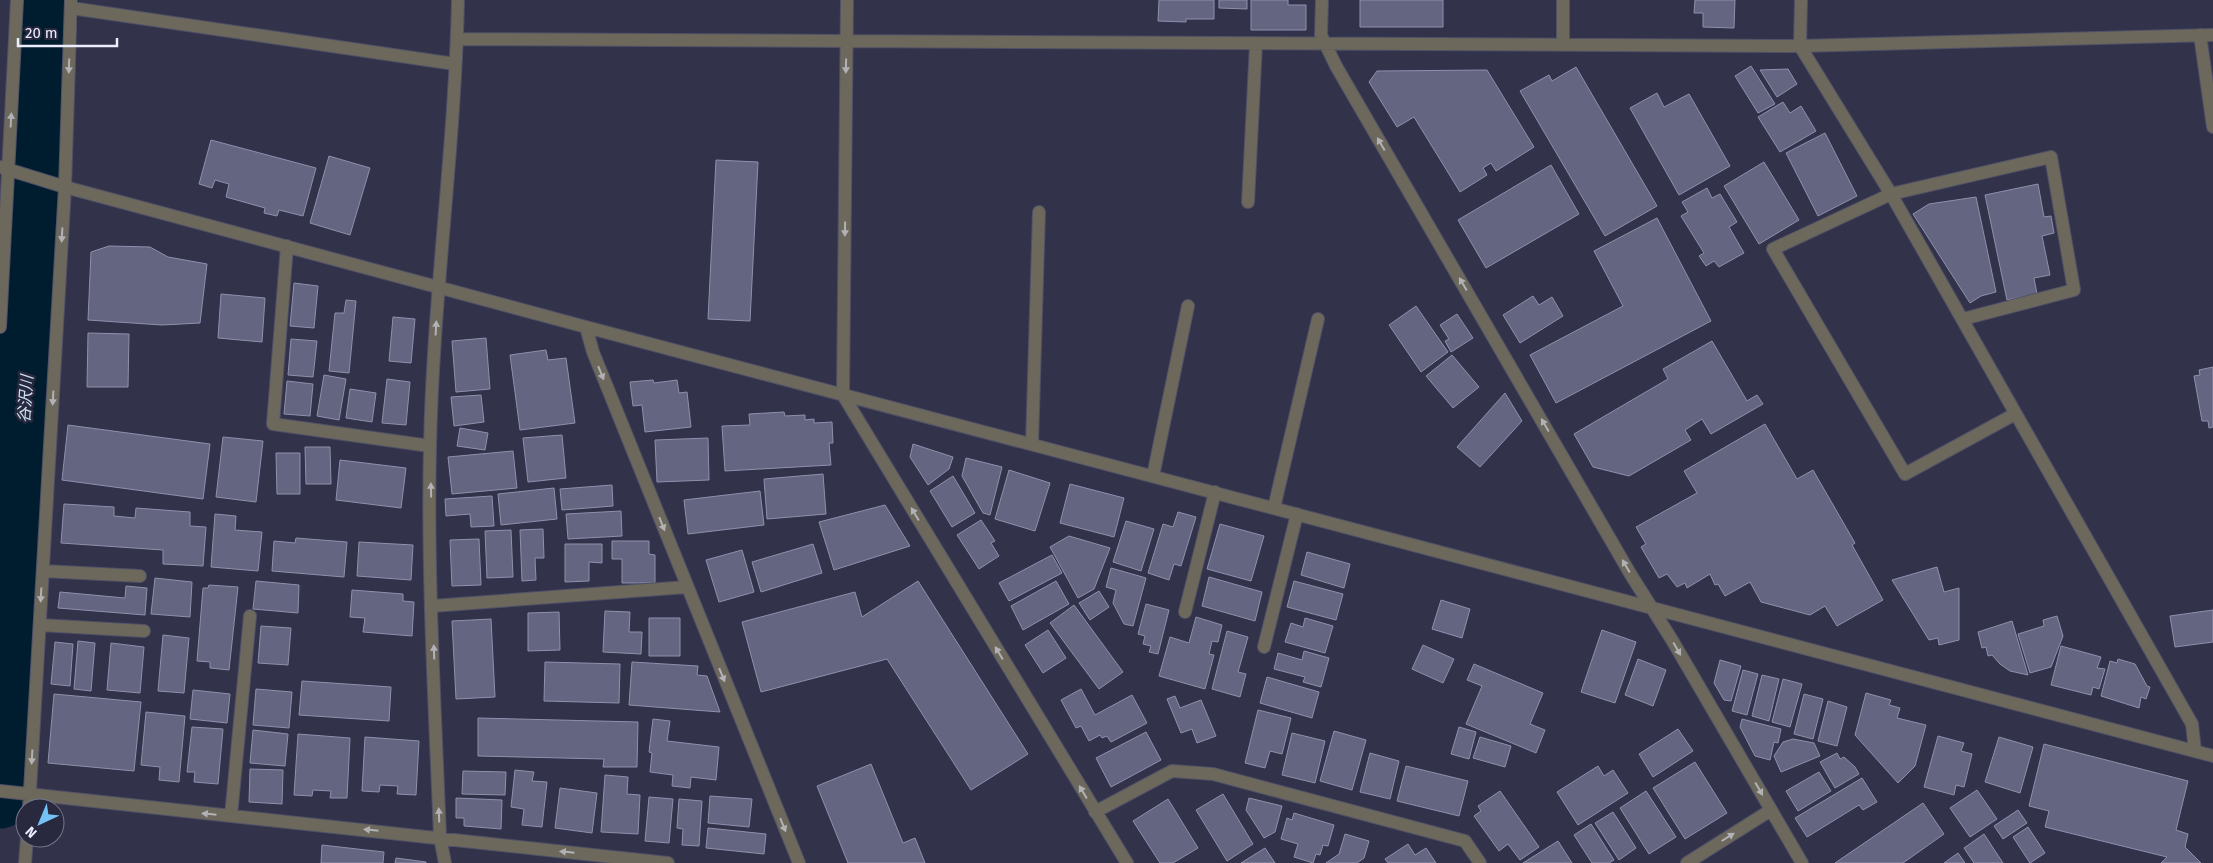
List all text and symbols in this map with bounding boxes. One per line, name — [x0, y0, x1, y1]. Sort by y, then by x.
scale bar — [18, 15, 116, 47]
text: 20 m — [25, 24, 58, 42]
one-way arrow — [65, 58, 73, 74]
one-way arrow — [842, 58, 850, 74]
one-way arrow — [8, 112, 16, 128]
one-way arrow — [1377, 137, 1386, 150]
one-way arrow — [841, 221, 849, 237]
one-way arrow — [58, 228, 66, 244]
one-way arrow — [1459, 277, 1467, 292]
one-way arrow — [432, 319, 440, 335]
one-way arrow — [598, 366, 606, 380]
water label: 谷沢川 — [14, 372, 37, 424]
one-way arrow — [48, 390, 56, 406]
one-way arrow — [1540, 418, 1549, 432]
one-way arrow — [427, 482, 435, 498]
one-way arrow — [910, 507, 920, 520]
one-way arrow — [658, 517, 666, 531]
one-way arrow — [1622, 559, 1631, 572]
one-way arrow — [37, 587, 45, 603]
one-way arrow — [1673, 642, 1682, 655]
one-way arrow — [429, 644, 437, 660]
one-way arrow — [995, 646, 1004, 659]
one-way arrow — [719, 668, 727, 682]
one-way arrow — [28, 749, 36, 765]
one-way arrow — [1754, 783, 1763, 796]
one-way arrow — [1079, 785, 1088, 798]
north arrow — [15, 798, 65, 848]
one-way arrow — [435, 807, 443, 823]
one-way arrow — [201, 809, 217, 817]
one-way arrow — [780, 818, 788, 832]
text: N — [22, 823, 41, 841]
one-way arrow — [363, 826, 379, 834]
one-way arrow — [1721, 833, 1735, 842]
one-way arrow — [559, 848, 575, 856]

